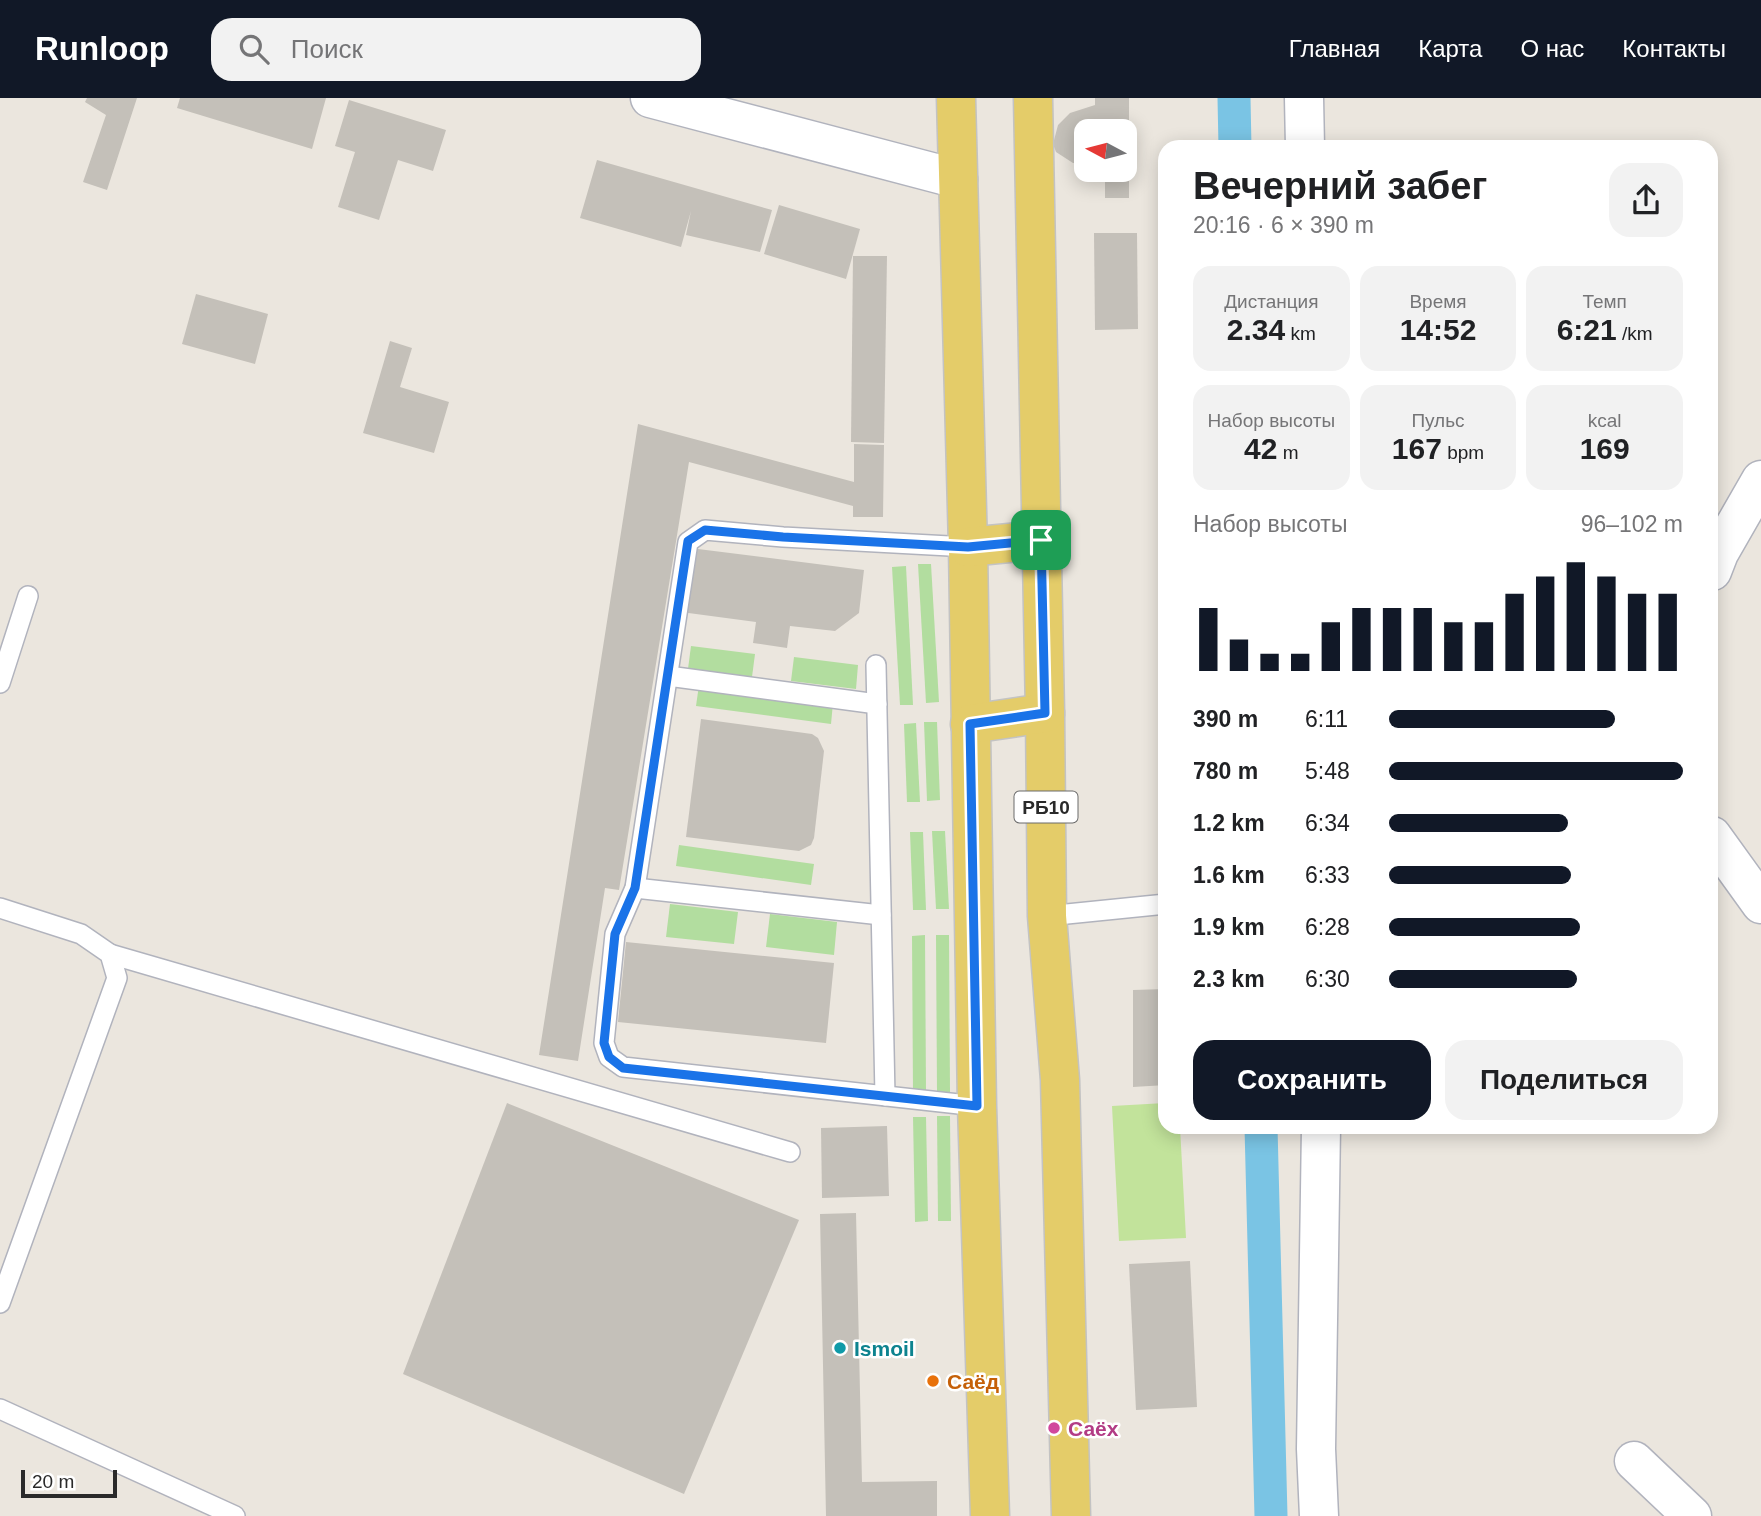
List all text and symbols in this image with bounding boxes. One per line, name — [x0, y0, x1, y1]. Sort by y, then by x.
search box — [211, 18, 701, 81]
text: Runloop — [35, 30, 169, 67]
icon: search — [235, 30, 273, 68]
text: Поиск — [291, 34, 363, 64]
text: Главная — [1289, 35, 1380, 62]
text: Карта — [1418, 35, 1482, 62]
text: О нас — [1520, 35, 1584, 62]
text: Контакты — [1622, 35, 1726, 62]
north arrow — [1074, 119, 1138, 182]
map controls — [1074, 119, 1137, 182]
button: share — [1609, 163, 1683, 237]
text: Вечерний забег — [1193, 165, 1487, 207]
text: 20:16 · 6 × 390 m — [1193, 212, 1374, 238]
text: Дистанция — [1224, 291, 1318, 312]
text: Время — [1409, 291, 1467, 312]
text: Темп — [1582, 291, 1627, 312]
text: 2.34 — [1227, 313, 1285, 346]
text: 14:52 — [1400, 313, 1476, 346]
text: 6:21 — [1557, 313, 1617, 346]
text: km — [1285, 323, 1316, 344]
text: /km — [1617, 323, 1653, 344]
text: Набор высоты — [1208, 410, 1335, 431]
text: Пульс — [1411, 410, 1465, 431]
text: kcal — [1588, 410, 1622, 431]
text: 42 — [1244, 432, 1277, 465]
text: 167 — [1392, 432, 1442, 465]
text: 169 — [1580, 432, 1630, 465]
text: m — [1277, 442, 1299, 463]
text: bpm — [1442, 442, 1484, 463]
pin — [1011, 510, 1071, 570]
text: Набор высоты — [1193, 511, 1347, 537]
text: 96–102 m — [1581, 511, 1683, 537]
icon: arrive — [1022, 521, 1060, 559]
text: 390 m — [1193, 706, 1258, 732]
text: 6:11 — [1305, 706, 1348, 732]
text: 780 m — [1193, 758, 1258, 784]
text: 5:48 — [1305, 758, 1350, 784]
road number: РБ10 — [1014, 792, 1078, 822]
text: 1.2 km — [1193, 810, 1265, 836]
text: 6:34 — [1305, 810, 1350, 836]
text: 1.6 km — [1193, 862, 1265, 888]
text: 6:33 — [1305, 862, 1350, 888]
text: 1.9 km — [1193, 914, 1265, 940]
text: 6:28 — [1305, 914, 1350, 940]
text: 2.3 km — [1193, 966, 1265, 992]
text: 6:30 — [1305, 966, 1350, 992]
button: Сохранить — [1193, 1040, 1431, 1120]
button: Поделиться — [1445, 1040, 1683, 1120]
place label: Ismoil — [854, 1337, 915, 1360]
marker: Ismoil — [832, 1340, 848, 1356]
place label: Саёд — [947, 1370, 999, 1393]
marker: Саёд — [925, 1373, 941, 1389]
place label: Саёх — [1068, 1417, 1119, 1440]
marker: Саёх — [1046, 1420, 1062, 1436]
scale bar — [21, 1467, 117, 1499]
text: 20 m — [32, 1471, 74, 1492]

